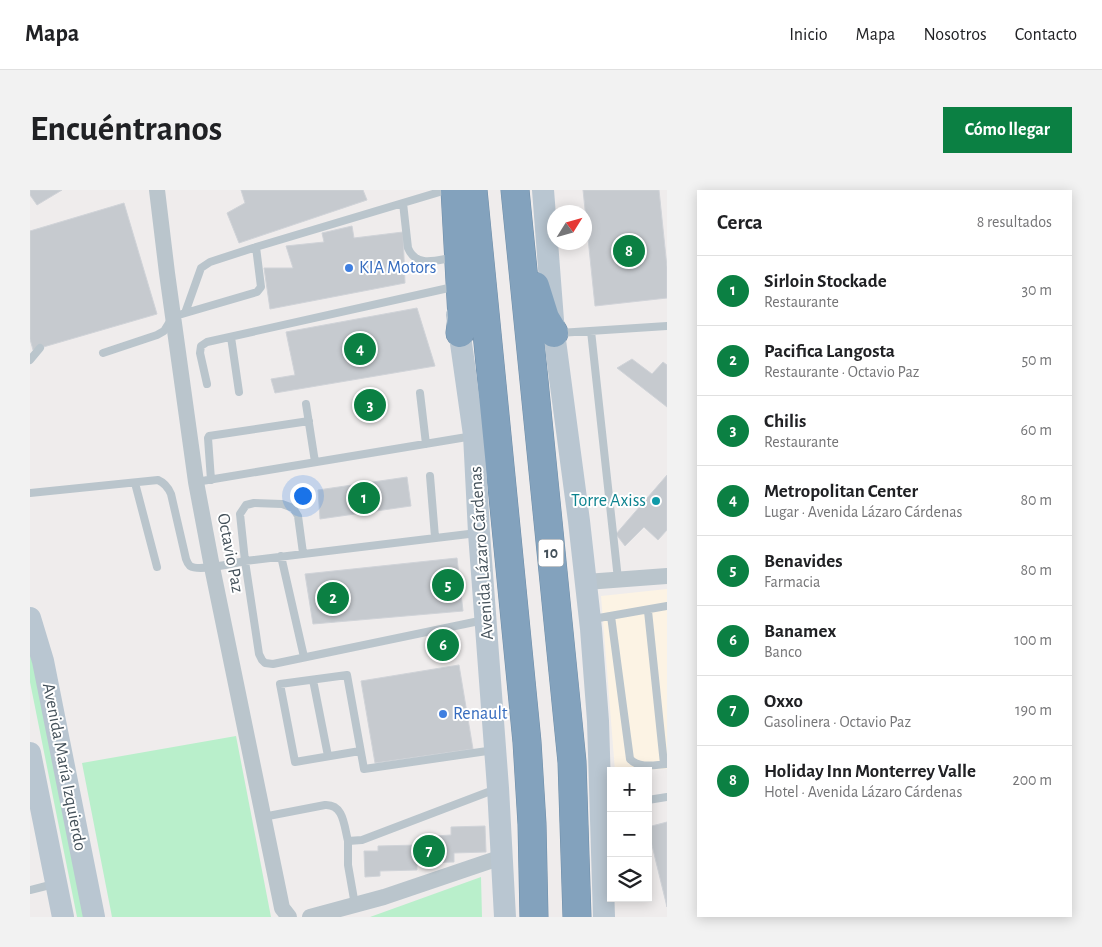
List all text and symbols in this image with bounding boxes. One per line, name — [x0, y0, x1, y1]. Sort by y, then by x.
text: Mapa — [25, 22, 79, 46]
text: Inicio — [789, 26, 828, 44]
text: Mapa — [856, 26, 895, 44]
text: Nosotros — [923, 26, 987, 44]
text: Contacto — [1015, 26, 1077, 44]
button: Cómo llegar — [943, 107, 1072, 153]
text: Encuéntranos — [30, 112, 222, 147]
north arrow — [547, 205, 592, 250]
text: Cerca — [717, 212, 763, 233]
text: 8 resultados — [977, 214, 1052, 230]
pin: 8 — [613, 232, 645, 270]
place label: KIA Motors — [359, 259, 436, 277]
marker: KIA Motors — [343, 262, 355, 274]
text: Sirloin Stockade — [764, 272, 887, 291]
text: 1 — [730, 282, 736, 298]
text: 30 m — [1022, 282, 1052, 298]
text: Restaurante — [764, 294, 839, 310]
pin: 4 — [344, 330, 376, 368]
text: Pacifica Langosta — [764, 342, 895, 361]
text: 2 — [729, 352, 737, 368]
text: 50 m — [1021, 352, 1052, 368]
text: Restaurante · Octavio Paz — [764, 364, 919, 380]
pin: 3 — [354, 386, 386, 424]
text: Chilis — [764, 412, 806, 431]
text: 3 — [730, 422, 736, 438]
text: 60 m — [1021, 422, 1052, 438]
text: Restaurante — [764, 434, 839, 450]
street label: Avenida Lázaro Cárdenas — [467, 466, 497, 640]
pin: 1 — [348, 479, 380, 517]
text: Metropolitan Center — [764, 482, 918, 501]
your location — [290, 483, 316, 509]
place label: Torre Axiss — [571, 492, 646, 510]
text: 4 — [729, 492, 737, 508]
text: 80 m — [1021, 492, 1052, 508]
marker: Torre Axiss — [650, 495, 662, 507]
text: Lugar · Avenida Lázaro Cárdenas — [764, 504, 963, 520]
street label: Octavio Paz — [213, 512, 247, 594]
road number: 10 — [538, 539, 564, 566]
text: Benavides — [764, 552, 843, 571]
text: 5 — [730, 562, 736, 578]
text: 80 m — [1021, 562, 1052, 578]
pin: 5 — [432, 566, 464, 604]
text: Farmacia — [764, 574, 820, 590]
pin: 2 — [317, 579, 349, 617]
text: Banamex — [764, 622, 836, 641]
pin: 6 — [427, 626, 459, 664]
text: 6 — [729, 632, 737, 648]
text: 100 m — [1014, 632, 1052, 648]
text: Banco — [764, 644, 802, 660]
street label: Avenida María Izquierdo — [39, 682, 89, 853]
text: Oxxo — [764, 692, 803, 711]
text: 7 — [730, 702, 736, 718]
text: 190 m — [1015, 702, 1052, 718]
place label: Renault — [453, 705, 508, 723]
marker: Renault — [437, 708, 449, 720]
text: Gasolinera · Octavio Paz — [764, 714, 911, 730]
text: Holiday Inn Monterrey Valle — [764, 762, 976, 781]
map controls — [607, 767, 652, 902]
button: + — [607, 767, 652, 812]
text: 8 — [729, 772, 737, 788]
text: 200 m — [1012, 772, 1052, 788]
text: Hotel · Avenida Lázaro Cárdenas — [764, 784, 962, 800]
button: − — [607, 812, 652, 857]
pin: 7 — [413, 832, 445, 870]
button: layers — [607, 857, 652, 902]

